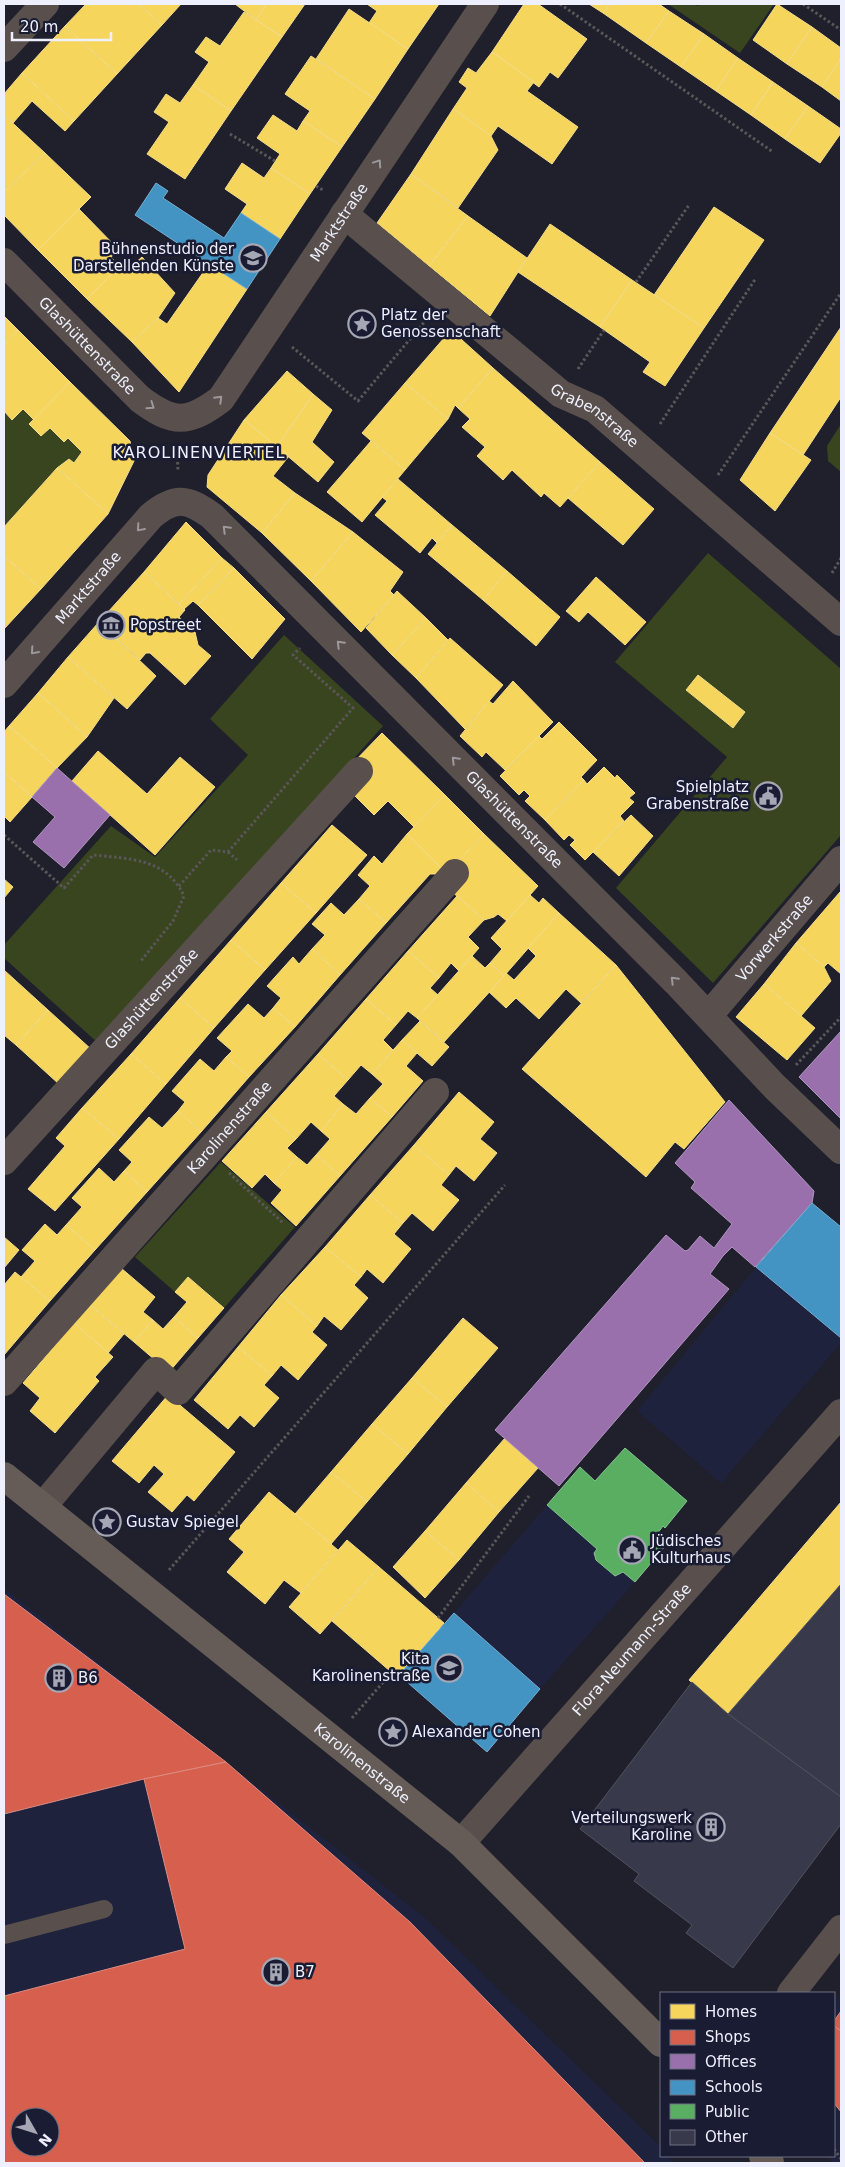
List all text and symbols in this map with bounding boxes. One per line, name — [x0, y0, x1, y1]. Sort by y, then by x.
scale bar — [12, 10, 111, 42]
text: 20 m — [20, 18, 58, 36]
one-way arrow — [372, 159, 381, 169]
street label: Marktstraße — [306, 180, 372, 265]
place label: Bühnenstudio der Darstellenden Künste — [73, 240, 235, 275]
school or university icon: Bühnenstudio der Darstellenden Künste — [238, 243, 268, 273]
street label: Glashüttenstraße — [35, 293, 139, 398]
place label: Platz der Genossenschaft — [381, 306, 501, 341]
place icon: Platz der Genossenschaft — [347, 309, 377, 339]
street label: Grabenstraße — [546, 380, 642, 451]
one-way arrow — [213, 396, 222, 405]
one-way arrow — [145, 400, 155, 409]
district label: KAROLINENVIERTEL — [112, 443, 286, 462]
one-way arrow — [138, 522, 146, 531]
one-way arrow — [223, 526, 232, 535]
street label: Marktstraße — [52, 548, 125, 628]
museum icon: Popstreet — [96, 610, 126, 640]
place label: Popstreet — [130, 616, 201, 634]
one-way arrow — [337, 641, 346, 650]
one-way arrow — [31, 645, 40, 654]
one-way arrow — [452, 756, 461, 765]
street label: Glashüttenstraße — [462, 767, 566, 872]
place label: Spielplatz Grabenstraße — [646, 778, 749, 813]
public building icon: Spielplatz Grabenstraße — [753, 781, 783, 811]
street label: Vorwerkstraße — [732, 891, 817, 985]
street label: Glashüttenstraße — [101, 945, 202, 1053]
one-way arrow — [671, 977, 680, 986]
street label: Karolinenstraße — [184, 1077, 275, 1178]
place icon: Gustav Spiegel — [92, 1507, 122, 1537]
place label: Gustav Spiegel — [126, 1513, 239, 1531]
place label: Jüdisches Kulturhaus — [650, 1532, 731, 1567]
public building icon: Jüdisches Kulturhaus — [617, 1535, 647, 1565]
street label: Flora-Neumann-Straße — [569, 1580, 695, 1720]
place label: Kita Karolinenstraße — [312, 1650, 430, 1685]
school or university icon: Kita Karolinenstraße — [434, 1653, 464, 1683]
building icon: B6 — [44, 1663, 74, 1693]
place label: B6 — [78, 1669, 98, 1687]
place icon: Alexander Cohen — [378, 1717, 408, 1747]
street label: Karolinenstraße — [310, 1719, 414, 1807]
place label: Alexander Cohen — [412, 1723, 541, 1741]
place label: Verteilungswerk Karoline — [571, 1809, 692, 1844]
building icon: Verteilungswerk Karoline — [696, 1812, 726, 1842]
building icon: B7 — [261, 1957, 291, 1987]
place label: B7 — [295, 1963, 315, 1981]
legend — [660, 1992, 835, 2157]
text: Homes — [705, 2003, 757, 2021]
text: Shops — [705, 2028, 751, 2046]
text: Offices — [705, 2053, 757, 2071]
text: Schools — [705, 2078, 763, 2096]
text: Public — [705, 2103, 749, 2121]
north arrow — [10, 2107, 60, 2157]
text: Other — [705, 2128, 748, 2146]
text: N — [35, 2131, 55, 2150]

